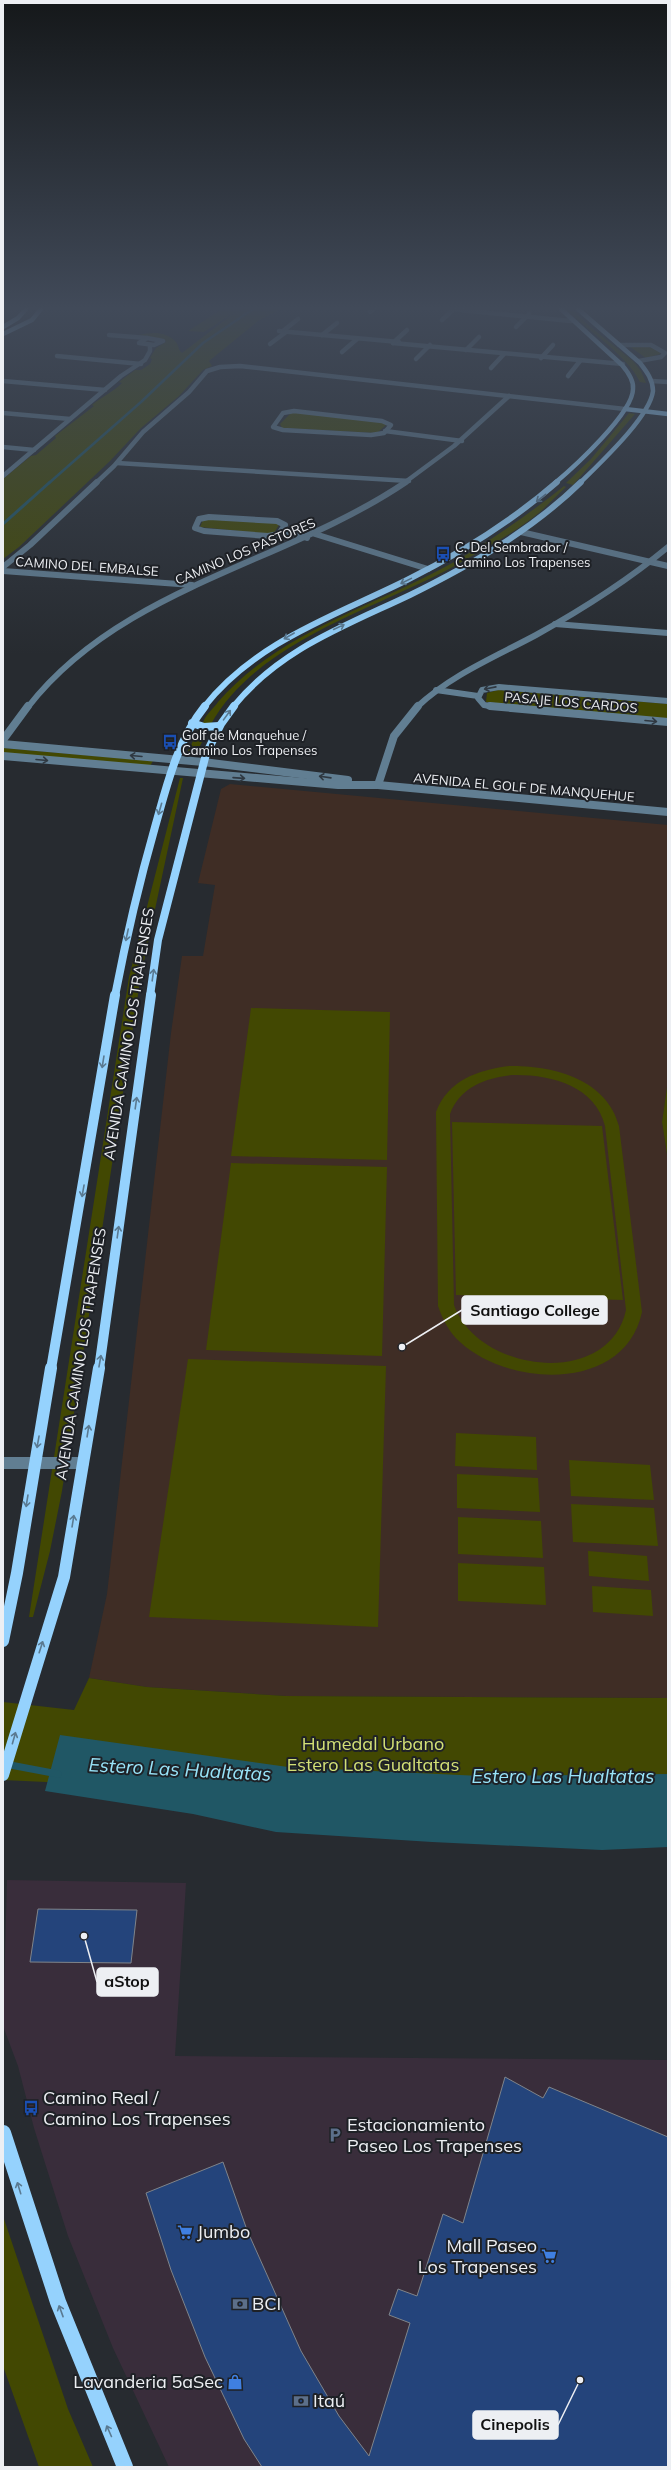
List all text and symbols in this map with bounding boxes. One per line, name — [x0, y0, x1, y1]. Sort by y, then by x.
one-way arrow — [535, 494, 546, 502]
street label: CAMINO LOS PASTORES — [172, 514, 318, 588]
place label: C. Del Sembrador / Camino Los Trapenses — [455, 539, 590, 570]
bus stop icon: C. Del Sembrador / Camino Los Trapenses — [434, 545, 452, 563]
street label: CAMINO DEL EMBALSE — [15, 553, 159, 579]
one-way arrow — [401, 577, 413, 585]
one-way arrow — [333, 623, 345, 630]
one-way arrow — [283, 633, 295, 641]
one-way arrow — [484, 685, 497, 693]
street label: PASAJE LOS CARDOS — [504, 688, 638, 716]
one-way arrow — [223, 710, 231, 721]
one-way arrow — [644, 717, 657, 724]
place label: Golf de Manquehue / Camino Los Trapenses — [182, 727, 317, 758]
bus stop icon: Golf de Manquehue / Camino Los Trapenses — [161, 733, 179, 751]
one-way arrow — [130, 752, 143, 760]
one-way arrow — [35, 756, 48, 763]
street label: AVENIDA EL GOLF DE MANQUEHUE — [413, 769, 635, 805]
one-way arrow — [319, 773, 332, 781]
one-way arrow — [232, 774, 245, 781]
one-way arrow — [156, 802, 163, 815]
street label: AVENIDA CAMINO LOS TRAPENSES — [99, 907, 158, 1161]
one-way arrow — [123, 928, 131, 941]
one-way arrow — [149, 968, 157, 981]
one-way arrow — [99, 1055, 107, 1068]
one-way arrow — [132, 1097, 140, 1110]
one-way arrow — [78, 1184, 86, 1197]
one-way arrow — [114, 1226, 122, 1239]
street label: AVENIDA CAMINO LOS TRAPENSES — [51, 1227, 110, 1481]
callout: Santiago College — [462, 1296, 607, 1324]
text: Santiago College — [470, 1300, 600, 1320]
one-way arrow — [96, 1355, 104, 1368]
one-way arrow — [84, 1425, 92, 1438]
one-way arrow — [33, 1435, 41, 1448]
one-way arrow — [23, 1494, 31, 1507]
one-way arrow — [69, 1515, 77, 1528]
one-way arrow — [38, 1641, 46, 1653]
one-way arrow — [11, 1732, 18, 1745]
park label: Humedal Urbano Estero Las Gualtatas — [287, 1732, 459, 1776]
water label: Estero Las Hualtatas — [88, 1752, 272, 1786]
water label: Estero Las Hualtatas — [472, 1764, 654, 1788]
callout: aStop — [97, 1968, 158, 1996]
text: aStop — [104, 1971, 150, 1991]
place label: Camino Real / Camino Los Trapenses — [43, 2086, 231, 2130]
bus stop icon: Camino Real / Camino Los Trapenses — [22, 2099, 40, 2117]
place label: Estacionamiento Paseo Los Trapenses — [347, 2113, 522, 2157]
parking icon: Estacionamiento Paseo Los Trapenses — [326, 2126, 344, 2144]
one-way arrow — [15, 2181, 22, 2194]
place label: Jumbo — [197, 2220, 250, 2243]
supermarket icon: Jumbo — [176, 2223, 194, 2241]
place label: Mall Paseo Los Trapenses — [418, 2234, 537, 2278]
supermarket icon: Mall Paseo Los Trapenses — [540, 2247, 558, 2265]
place label: BCI — [252, 2292, 281, 2315]
bank icon: BCI — [231, 2295, 249, 2313]
one-way arrow — [57, 2304, 64, 2317]
place label: Lavanderia 5aSec — [73, 2370, 223, 2393]
shop icon: Lavanderia 5aSec — [226, 2373, 244, 2391]
place label: Itaú — [313, 2389, 345, 2412]
bank icon: Itaú — [292, 2392, 310, 2410]
callout: Cinepolis — [473, 2411, 558, 2439]
text: Cinepolis — [480, 2414, 550, 2434]
one-way arrow — [105, 2426, 112, 2438]

